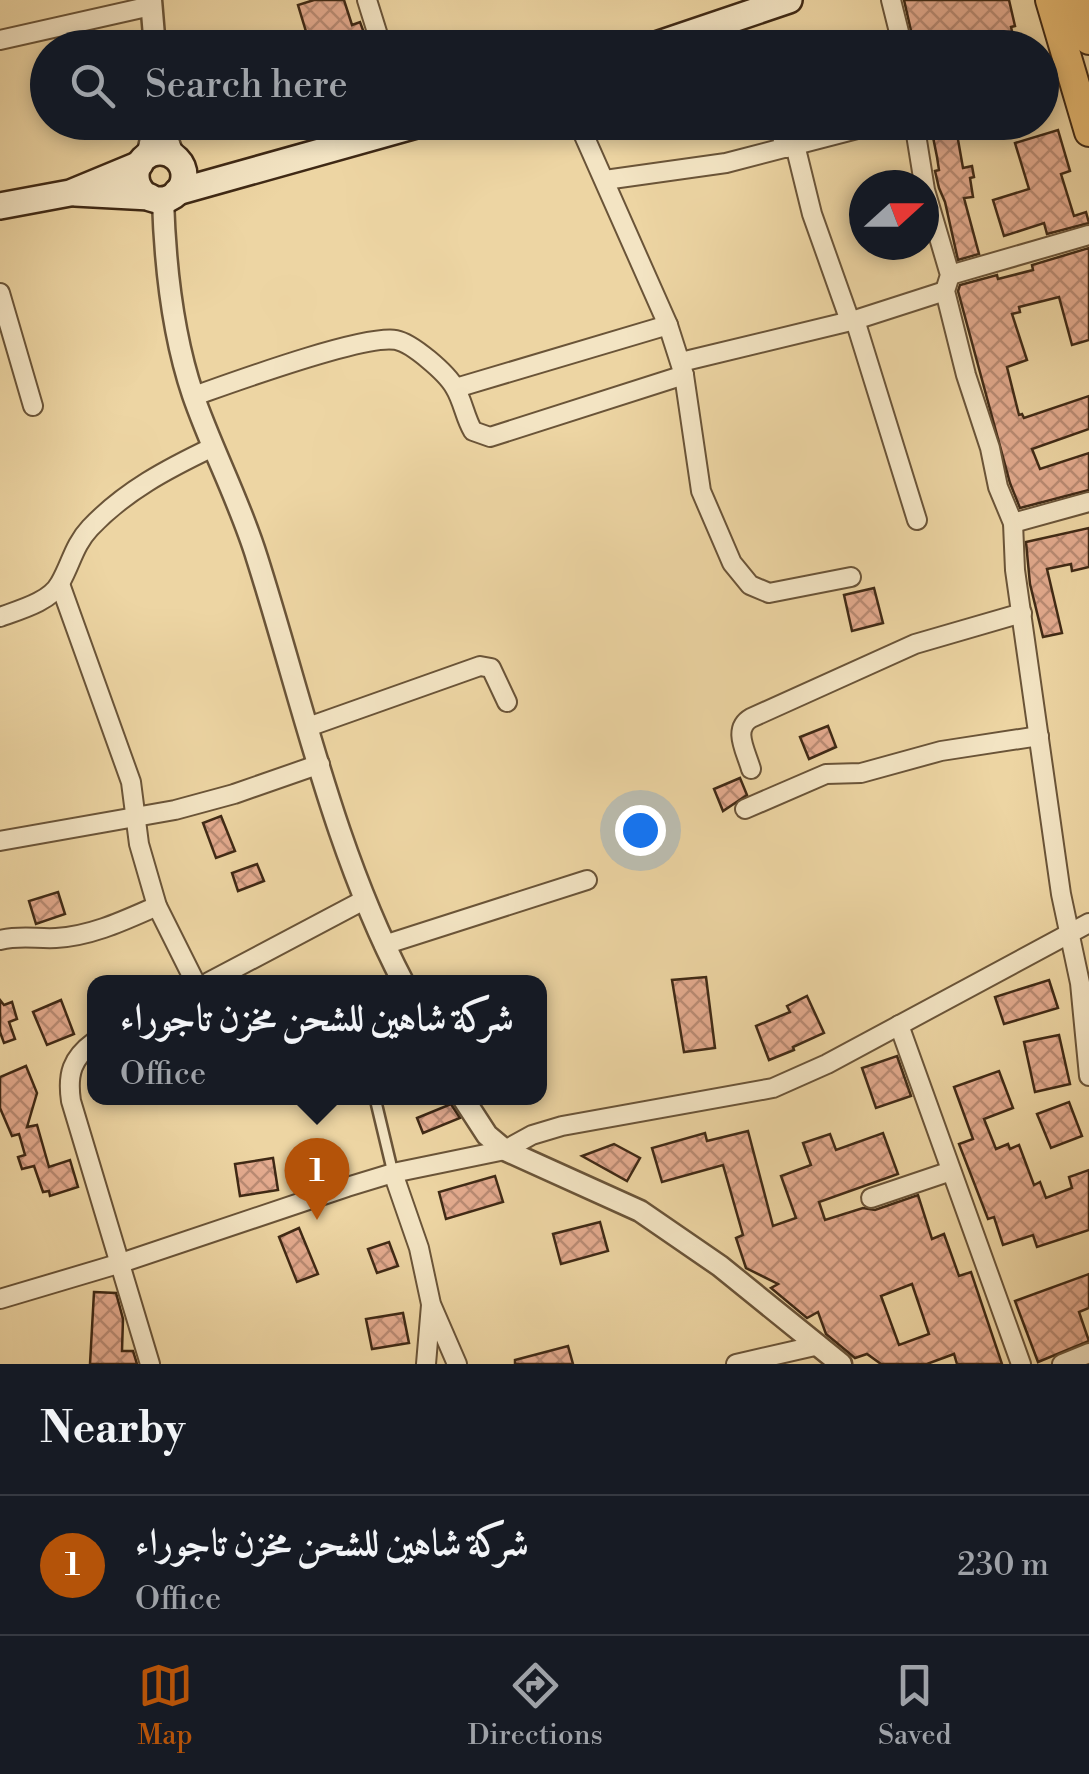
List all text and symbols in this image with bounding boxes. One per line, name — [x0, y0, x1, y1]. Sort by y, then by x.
search box — [30, 30, 1059, 140]
icon: search — [65, 58, 120, 113]
text: Search here — [145, 62, 348, 109]
north arrow — [849, 170, 939, 260]
your location — [615, 805, 666, 856]
popup — [87, 975, 547, 1105]
text: شركة شاهين للشحن مخزن تاجوراء — [120, 995, 514, 1042]
text: Office — [120, 1054, 206, 1094]
pin: 1 — [284, 1138, 350, 1220]
text: Nearby — [40, 1403, 185, 1456]
text: شركة شاهين للشحن مخزن تاجوراء — [135, 1520, 529, 1567]
text: 1 — [65, 1545, 80, 1585]
text: 230 m — [957, 1545, 1049, 1585]
text: Office — [135, 1579, 221, 1619]
tab: Map — [138, 1658, 193, 1753]
tab: Directions — [468, 1658, 603, 1753]
tab: Saved — [878, 1658, 951, 1753]

